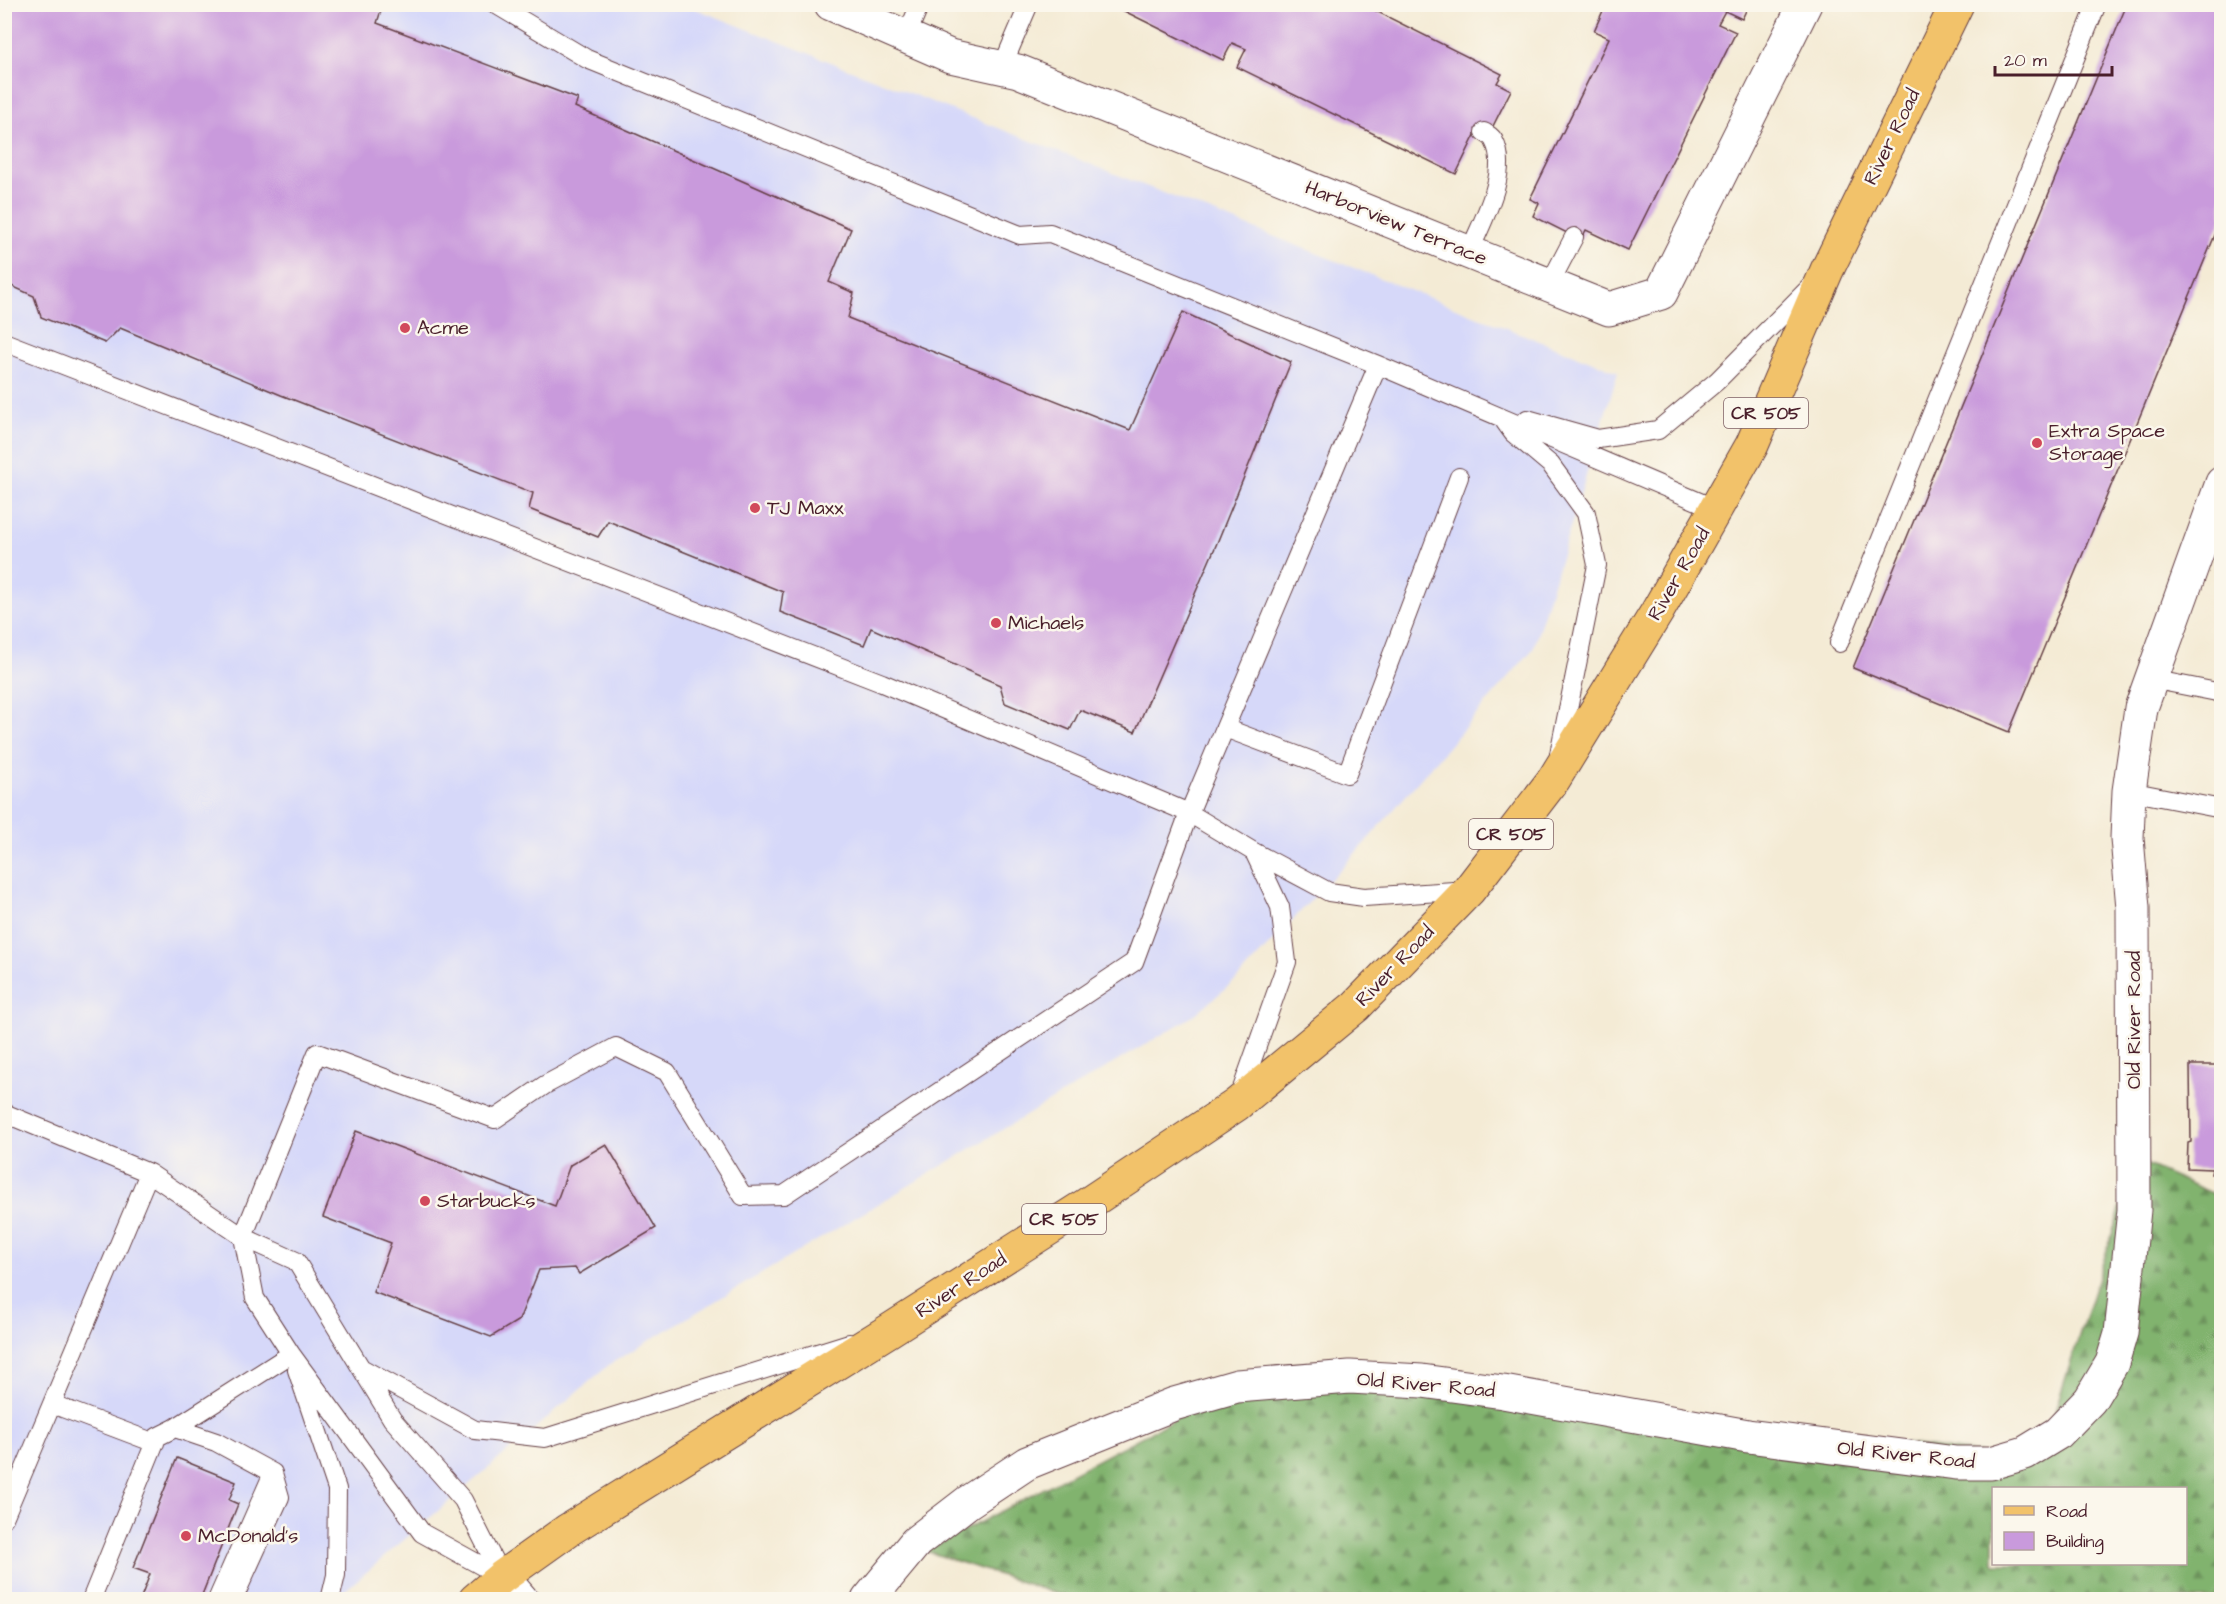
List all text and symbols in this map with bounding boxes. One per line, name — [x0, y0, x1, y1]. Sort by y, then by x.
scale bar — [1995, 39, 2112, 77]
text: 20 m — [2004, 48, 2047, 73]
street label: River Road — [1857, 84, 1927, 190]
street label: Harborview Terrace — [1301, 174, 1491, 272]
place label: Acme — [417, 314, 469, 342]
marker: Acme — [398, 321, 412, 335]
road number: CR 505 — [1724, 398, 1808, 428]
place label: Extra Space Storage — [2049, 417, 2165, 469]
marker: Extra Space Storage — [2030, 436, 2044, 450]
place label: TJ Maxx — [767, 494, 844, 522]
marker: TJ Maxx — [748, 501, 762, 515]
street label: River Road — [1641, 522, 1717, 626]
place label: Michaels — [1008, 609, 1084, 637]
marker: Michaels — [989, 616, 1003, 630]
road number: CR 505 — [1469, 819, 1553, 849]
street label: River Road — [1349, 919, 1441, 1013]
street label: Old River Road — [2120, 951, 2148, 1089]
place label: Starbucks — [437, 1187, 536, 1215]
marker: Starbucks — [418, 1194, 432, 1208]
road number: CR 505 — [1022, 1204, 1106, 1234]
street label: River Road — [910, 1245, 1012, 1325]
street label: Old River Road — [1356, 1365, 1496, 1405]
street label: Old River Road — [1836, 1434, 1976, 1476]
legend — [1992, 1487, 2187, 1565]
text: Road — [2046, 1499, 2087, 1524]
place label: McDonald's — [198, 1522, 298, 1550]
marker: McDonald's — [179, 1529, 193, 1543]
text: Building — [2046, 1529, 2104, 1555]

